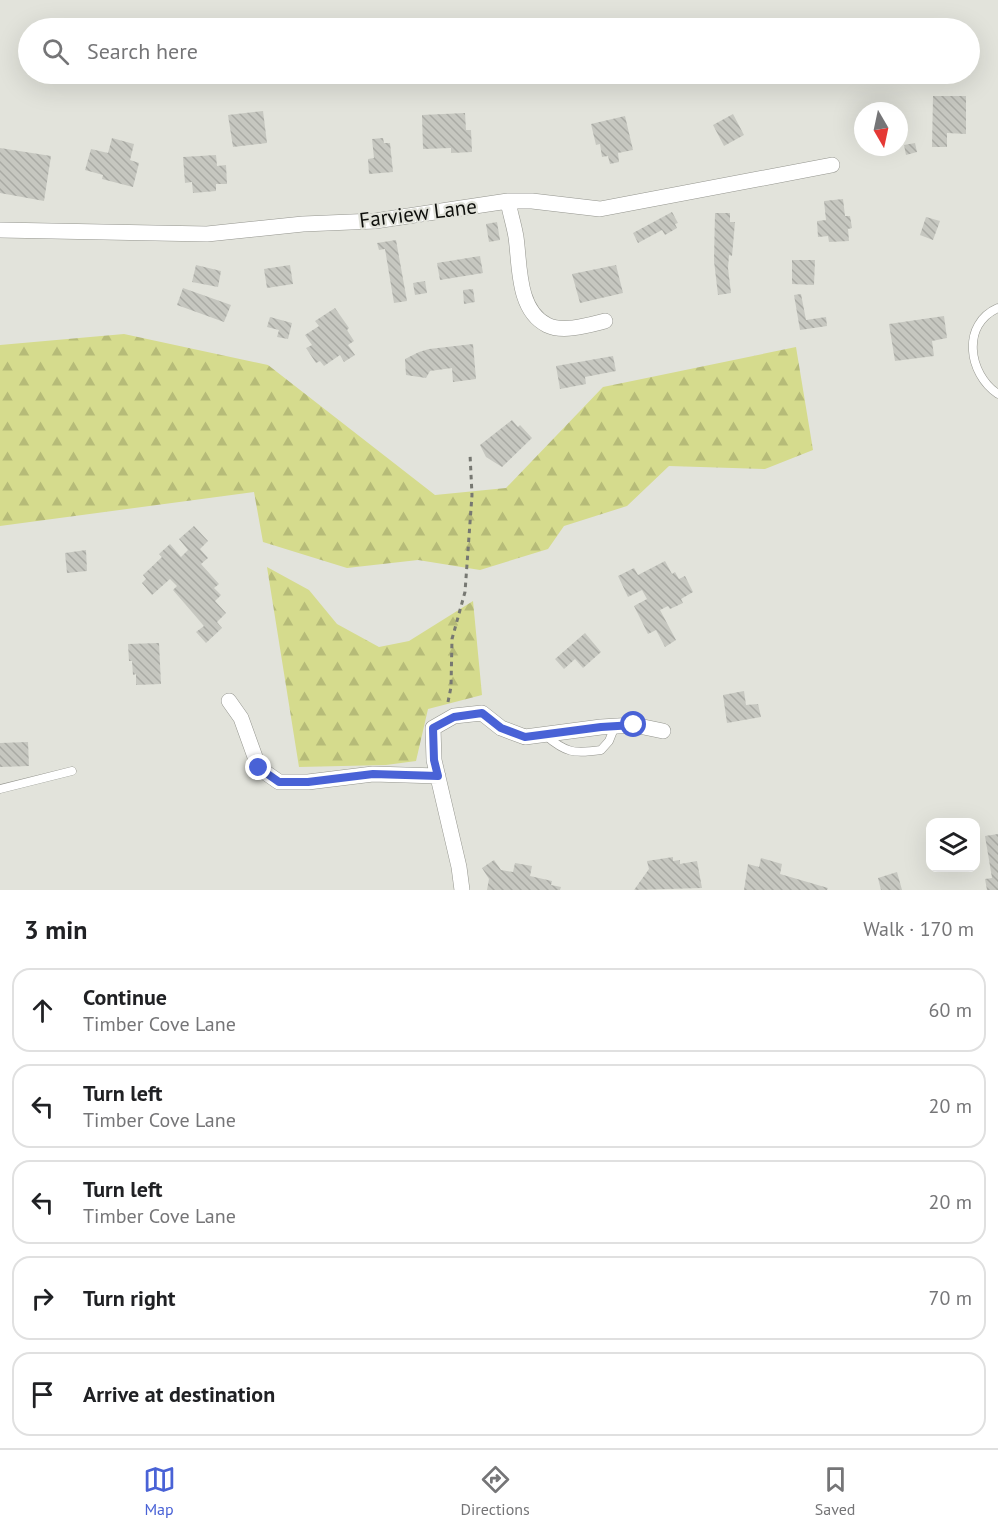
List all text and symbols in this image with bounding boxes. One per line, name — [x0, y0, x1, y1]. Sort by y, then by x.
search box — [18, 18, 980, 84]
icon: search — [39, 35, 72, 68]
text: Search here — [87, 37, 198, 65]
north arrow — [854, 102, 908, 156]
street label: Farview Lane — [358, 192, 478, 234]
route start — [620, 711, 646, 737]
route end — [245, 754, 271, 780]
map controls — [926, 818, 980, 872]
button: layers — [926, 818, 980, 872]
text: 3 min — [24, 913, 87, 946]
text: Walk · 170 m — [863, 916, 974, 942]
text: Continue — [83, 983, 167, 1011]
icon: ahead — [26, 994, 59, 1027]
text: 60 m — [929, 997, 972, 1023]
text: Timber Cove Lane — [83, 1011, 236, 1037]
text: Turn left — [83, 1079, 163, 1107]
icon: left — [26, 1090, 59, 1123]
text: 20 m — [929, 1093, 972, 1119]
text: Timber Cove Lane — [83, 1107, 236, 1133]
text: Turn left — [83, 1175, 163, 1203]
icon: left — [26, 1186, 59, 1219]
text: 20 m — [929, 1189, 972, 1215]
text: Timber Cove Lane — [83, 1203, 236, 1229]
icon: right — [26, 1282, 59, 1315]
text: Turn right — [83, 1284, 175, 1312]
text: 70 m — [929, 1285, 972, 1311]
icon: arrive — [26, 1378, 59, 1411]
text: Arrive at destination — [83, 1380, 275, 1408]
tab: Map — [143, 1463, 176, 1519]
tab: Directions — [461, 1463, 530, 1519]
tab: Saved — [815, 1463, 855, 1519]

